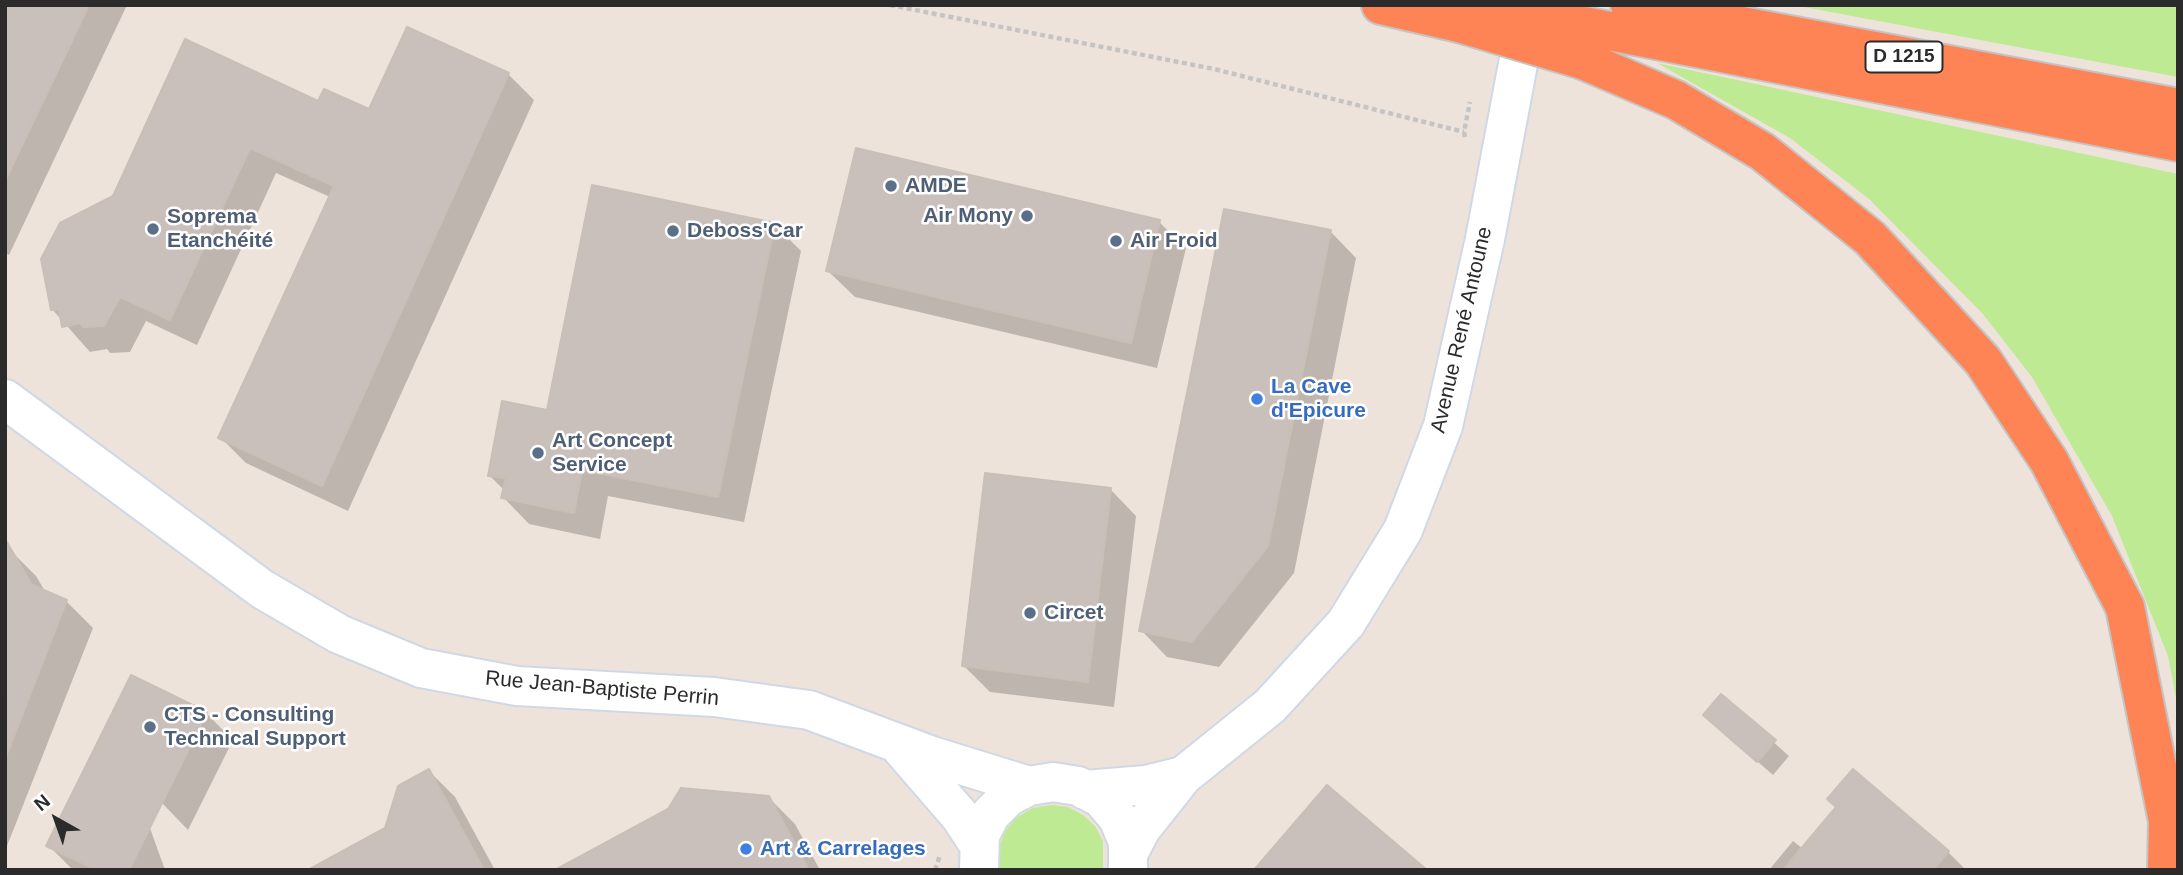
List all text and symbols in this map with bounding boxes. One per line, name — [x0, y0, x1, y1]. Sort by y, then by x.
road number: D 1215 — [1866, 41, 1942, 72]
place label: AMDE — [905, 173, 967, 199]
marker: AMDE — [883, 178, 899, 194]
place label: Air Mony — [923, 203, 1013, 229]
place label: Soprema Etanchéité — [167, 204, 273, 254]
marker: Air Mony — [1019, 208, 1035, 224]
place label: Deboss'Car — [687, 218, 803, 244]
marker: Soprema Etanchéité — [145, 221, 161, 237]
marker: Deboss'Car — [665, 223, 681, 239]
street label: Avenue René Antoune — [1426, 224, 1498, 436]
place label: Air Froid — [1130, 228, 1217, 254]
marker: Air Froid — [1108, 233, 1124, 249]
place label: La Cave d'Epicure — [1271, 374, 1366, 424]
marker: La Cave d'Epicure — [1249, 391, 1265, 407]
place label: Art Concept Service — [552, 428, 672, 478]
marker: Art Concept Service — [530, 445, 546, 461]
place label: Circet — [1044, 600, 1104, 626]
marker: Circet — [1022, 605, 1038, 621]
street label: Rue Jean-Baptiste Perrin — [484, 666, 720, 712]
place label: CTS - Consulting Technical Support — [164, 702, 346, 752]
marker: CTS - Consulting Technical Support — [142, 719, 158, 735]
north arrow — [21, 784, 91, 854]
text: N — [30, 790, 54, 815]
place label: Art & Carrelages — [760, 836, 926, 862]
marker: Art & Carrelages — [738, 841, 754, 857]

